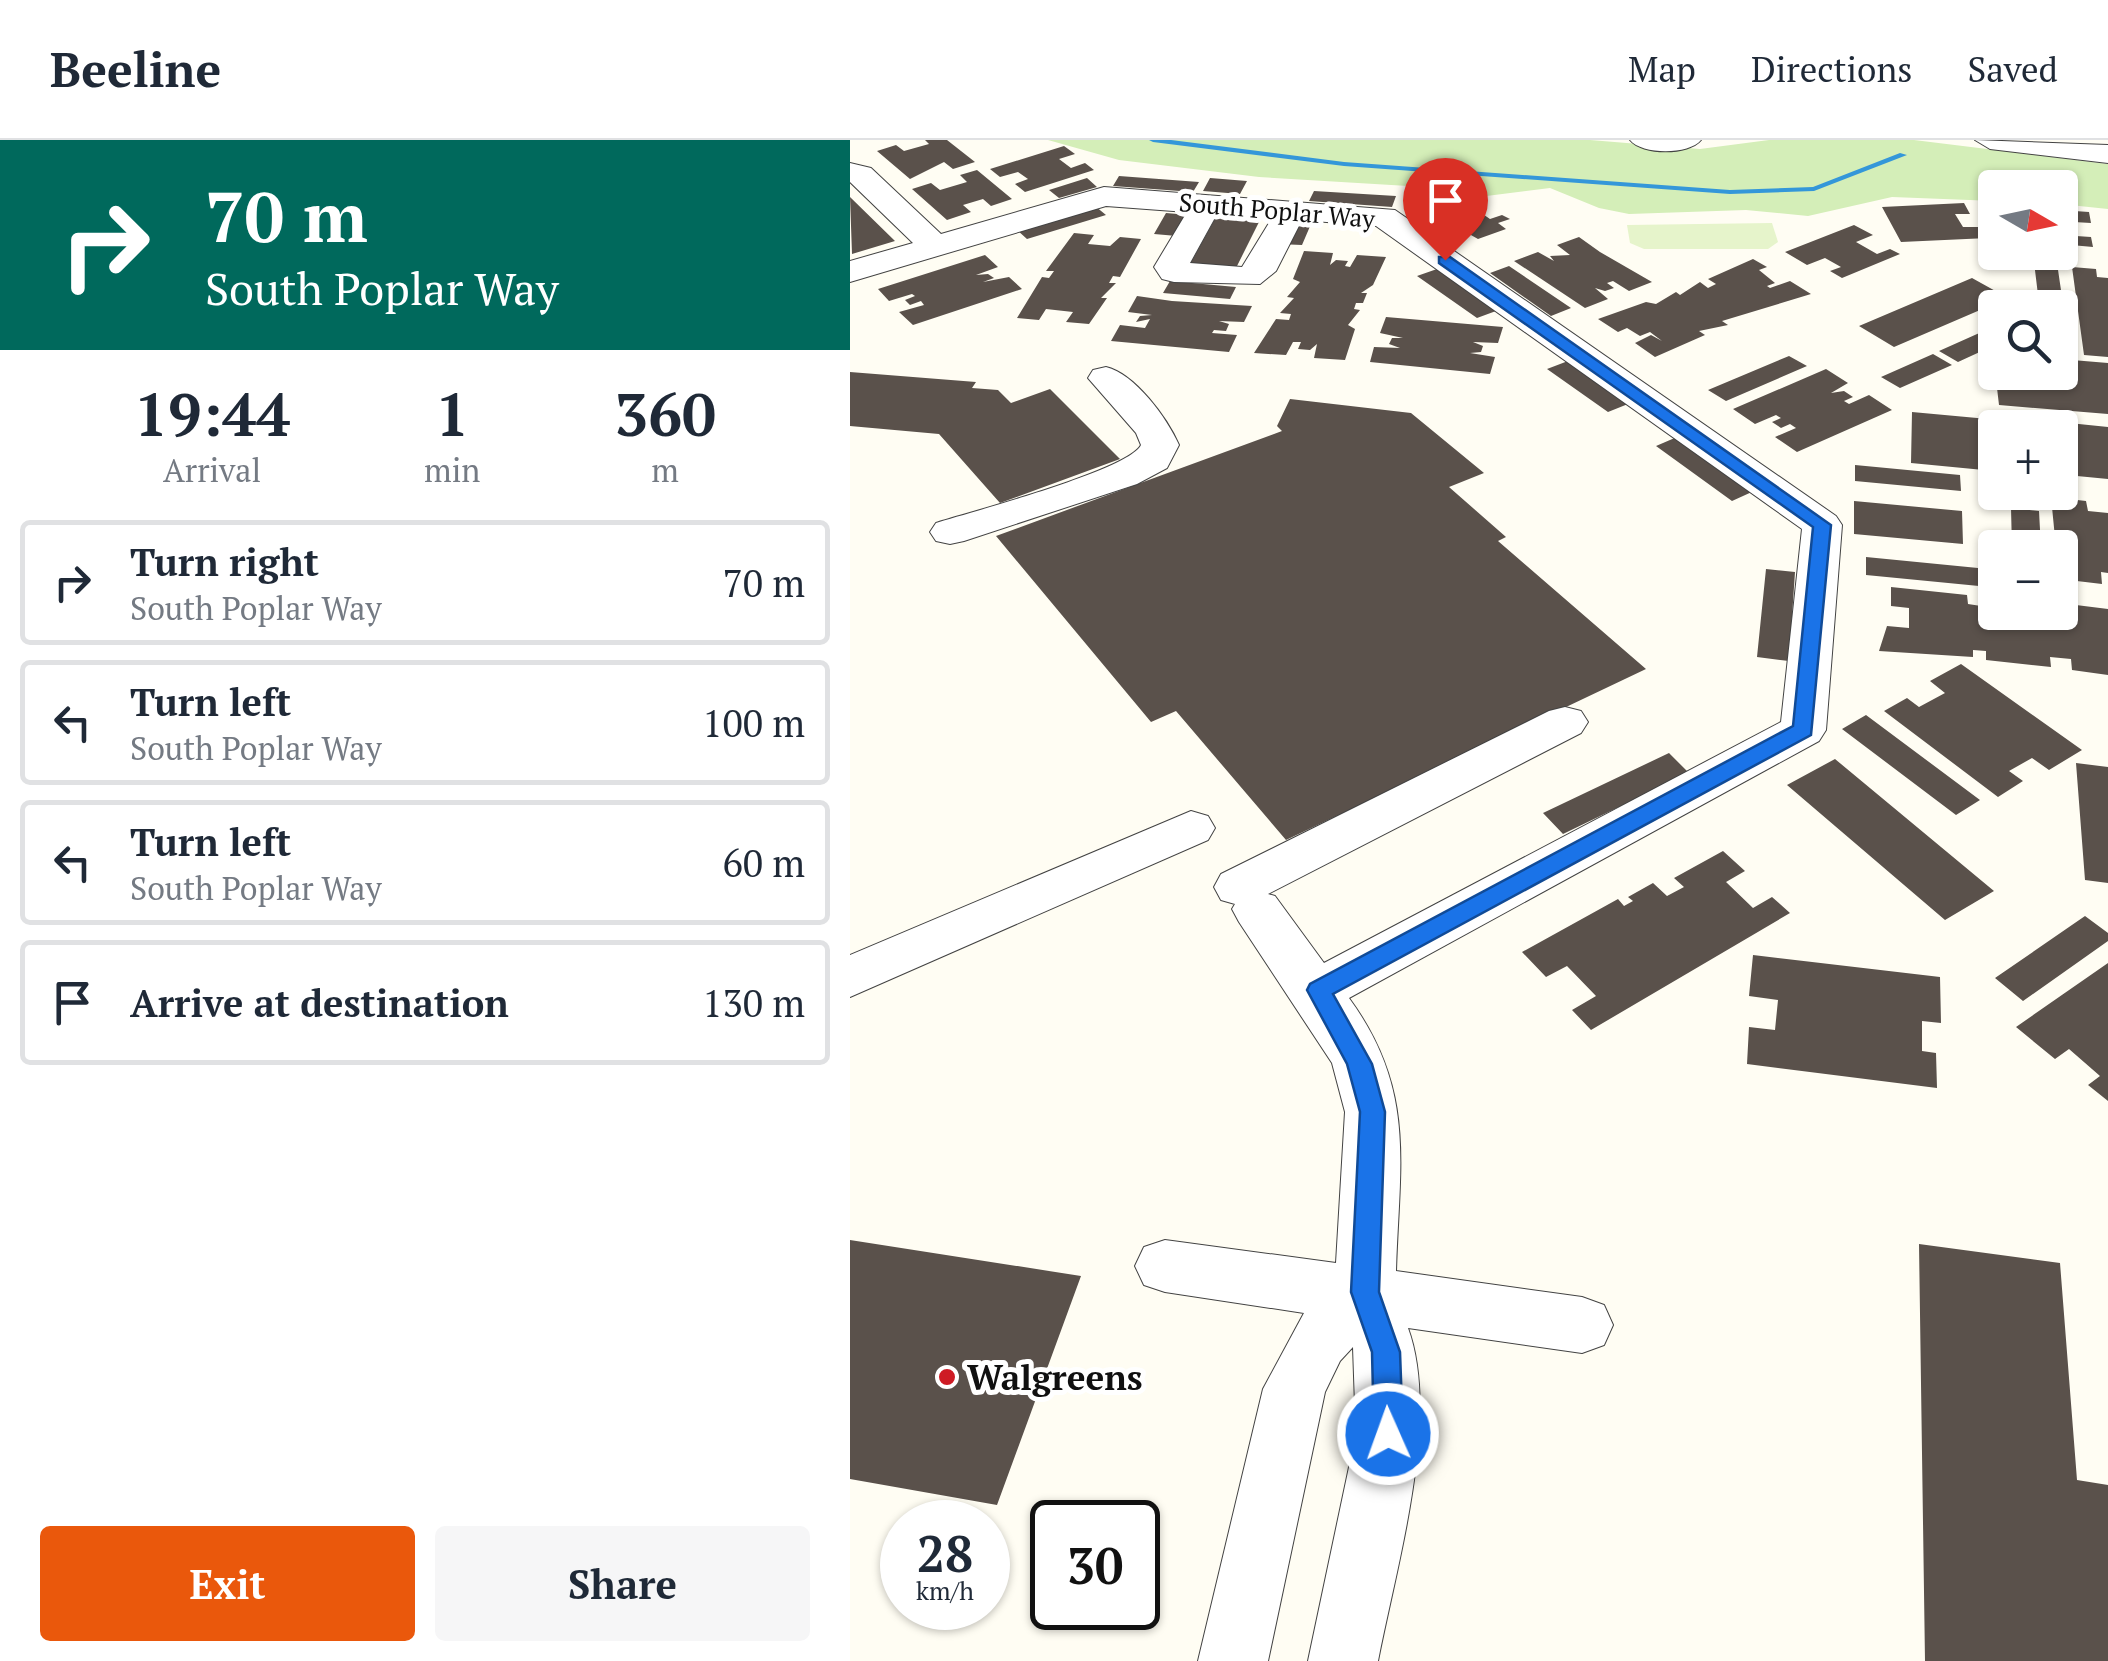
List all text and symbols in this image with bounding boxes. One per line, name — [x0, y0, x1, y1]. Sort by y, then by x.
text: Beeline — [50, 37, 221, 101]
text: Map — [1628, 46, 1696, 92]
text: Directions — [1751, 46, 1912, 92]
text: Saved — [1967, 46, 2058, 92]
pin — [1403, 158, 1488, 261]
text: 70 m — [205, 169, 368, 262]
north arrow — [1978, 170, 2078, 270]
map controls — [1978, 170, 2078, 630]
icon: arrive — [1418, 173, 1473, 228]
icon: right — [40, 180, 170, 310]
street label: South Poplar Way — [1178, 185, 1377, 235]
text: South Poplar Way — [205, 258, 559, 318]
button: search — [1978, 290, 2078, 390]
text: 19:44 — [134, 374, 290, 453]
text: 1 — [435, 374, 469, 453]
text: 360 — [614, 374, 716, 453]
button: + — [1978, 410, 2078, 510]
text: Arrival — [163, 449, 261, 491]
text: min — [424, 449, 480, 491]
text: m — [651, 449, 679, 491]
button: − — [1978, 530, 2078, 630]
text: Turn right — [130, 537, 319, 587]
icon: right — [45, 555, 100, 610]
text: 70 m — [722, 558, 805, 608]
text: South Poplar Way — [130, 587, 382, 629]
text: Turn left — [130, 677, 291, 727]
icon: left — [45, 695, 100, 750]
text: 100 m — [702, 698, 805, 748]
text: South Poplar Way — [130, 727, 382, 769]
text: Turn left — [130, 817, 291, 867]
icon: left — [45, 835, 100, 890]
text: 60 m — [722, 838, 805, 888]
text: South Poplar Way — [130, 867, 382, 909]
icon: arrive — [45, 975, 100, 1030]
text: Arrive at destination — [130, 978, 509, 1028]
text: 130 m — [702, 978, 805, 1028]
place label: Walgreens — [967, 1354, 1143, 1400]
marker: Walgreens — [936, 1366, 958, 1388]
position arrow — [1336, 1382, 1440, 1486]
speed limit sign: 30 — [1030, 1500, 1160, 1630]
text: 28 — [917, 1520, 973, 1586]
button: Exit — [40, 1526, 415, 1641]
button: Share — [435, 1526, 810, 1641]
text: km/h — [916, 1574, 974, 1607]

